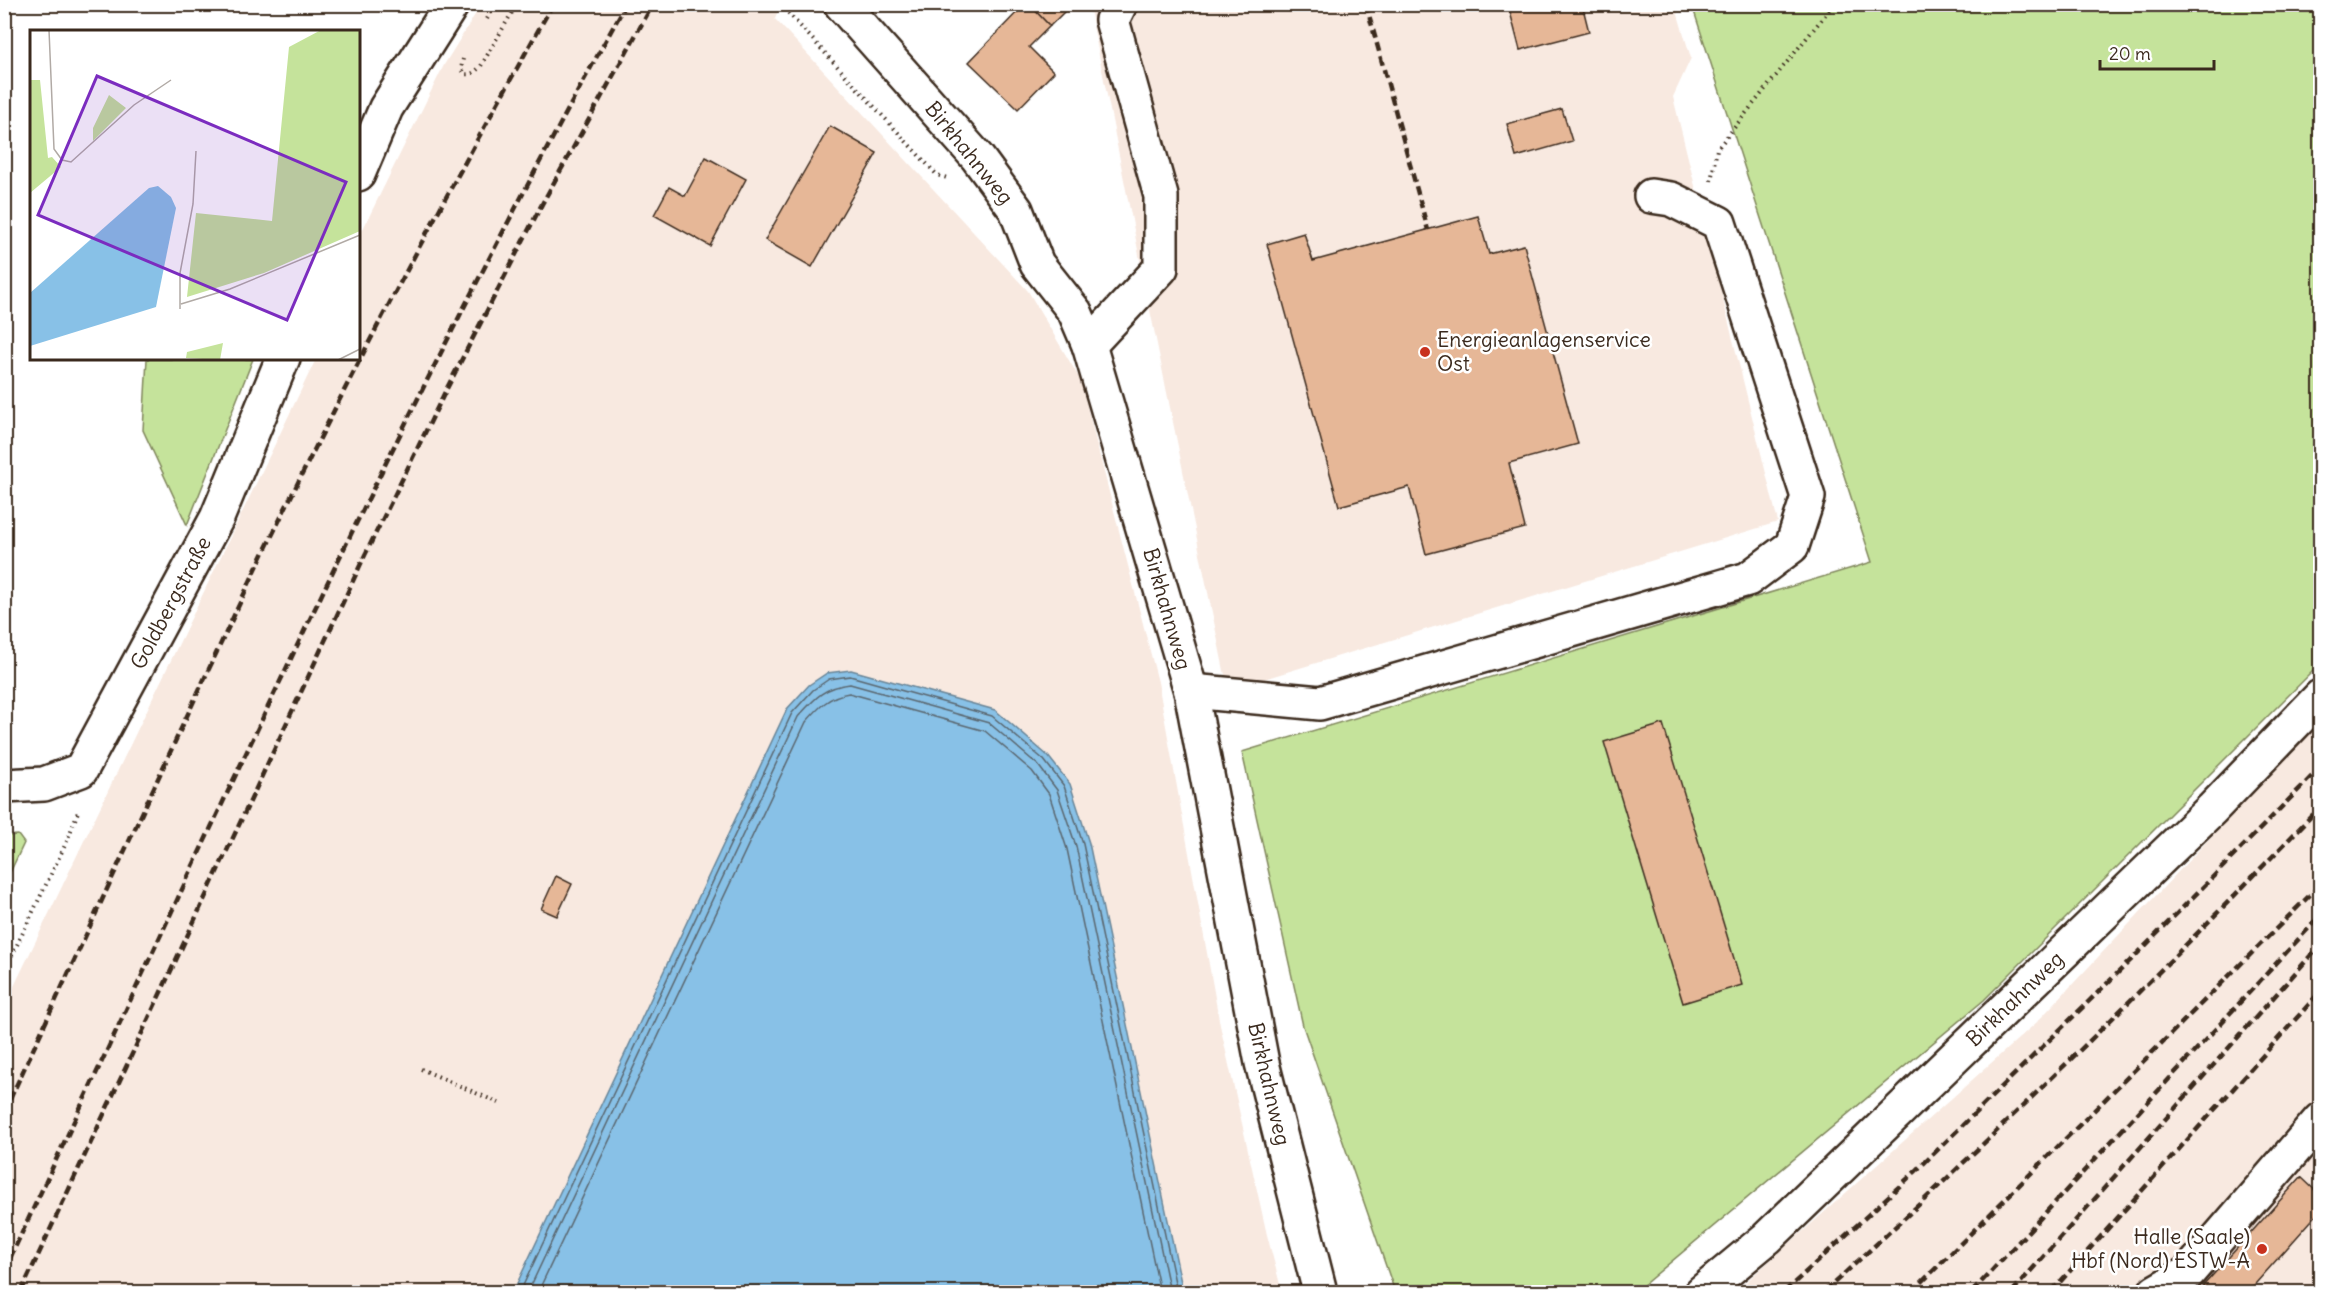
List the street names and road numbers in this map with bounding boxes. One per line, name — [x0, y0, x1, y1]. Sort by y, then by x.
street label: Birkhahnweg — [919, 95, 1019, 210]
street label: Goldbergstraße — [124, 532, 217, 674]
street label: Birkhahnweg — [1137, 545, 1198, 673]
street label: Birkhahnweg — [1960, 945, 2069, 1052]
street label: Birkhahnweg — [1242, 1020, 1297, 1148]

